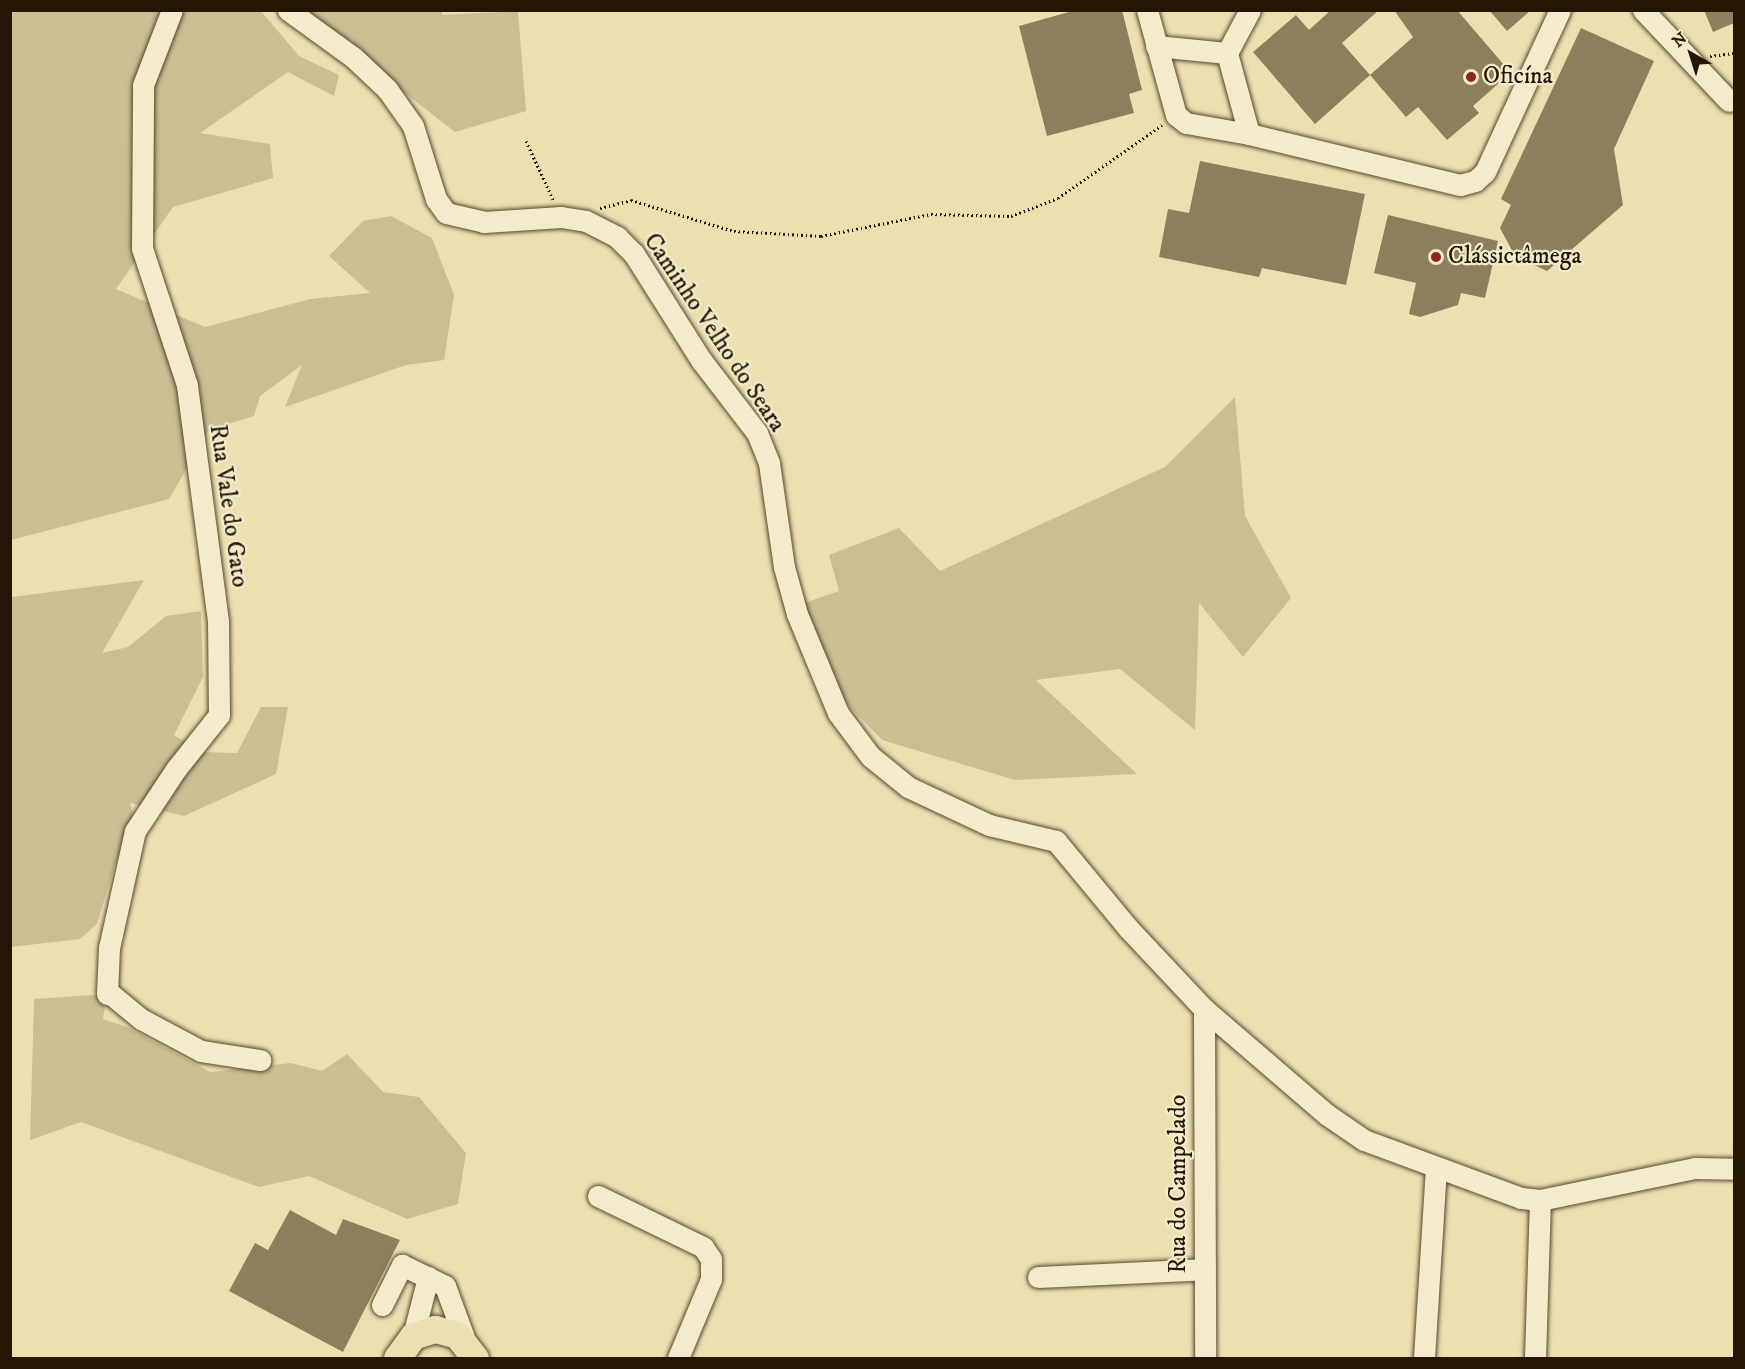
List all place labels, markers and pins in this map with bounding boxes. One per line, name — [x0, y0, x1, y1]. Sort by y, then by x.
place label: Oficína — [1483, 63, 1553, 91]
marker: Oficína — [1464, 70, 1478, 84]
place label: Clássictâmega — [1448, 243, 1582, 271]
marker: Clássictâmega — [1429, 250, 1443, 264]

